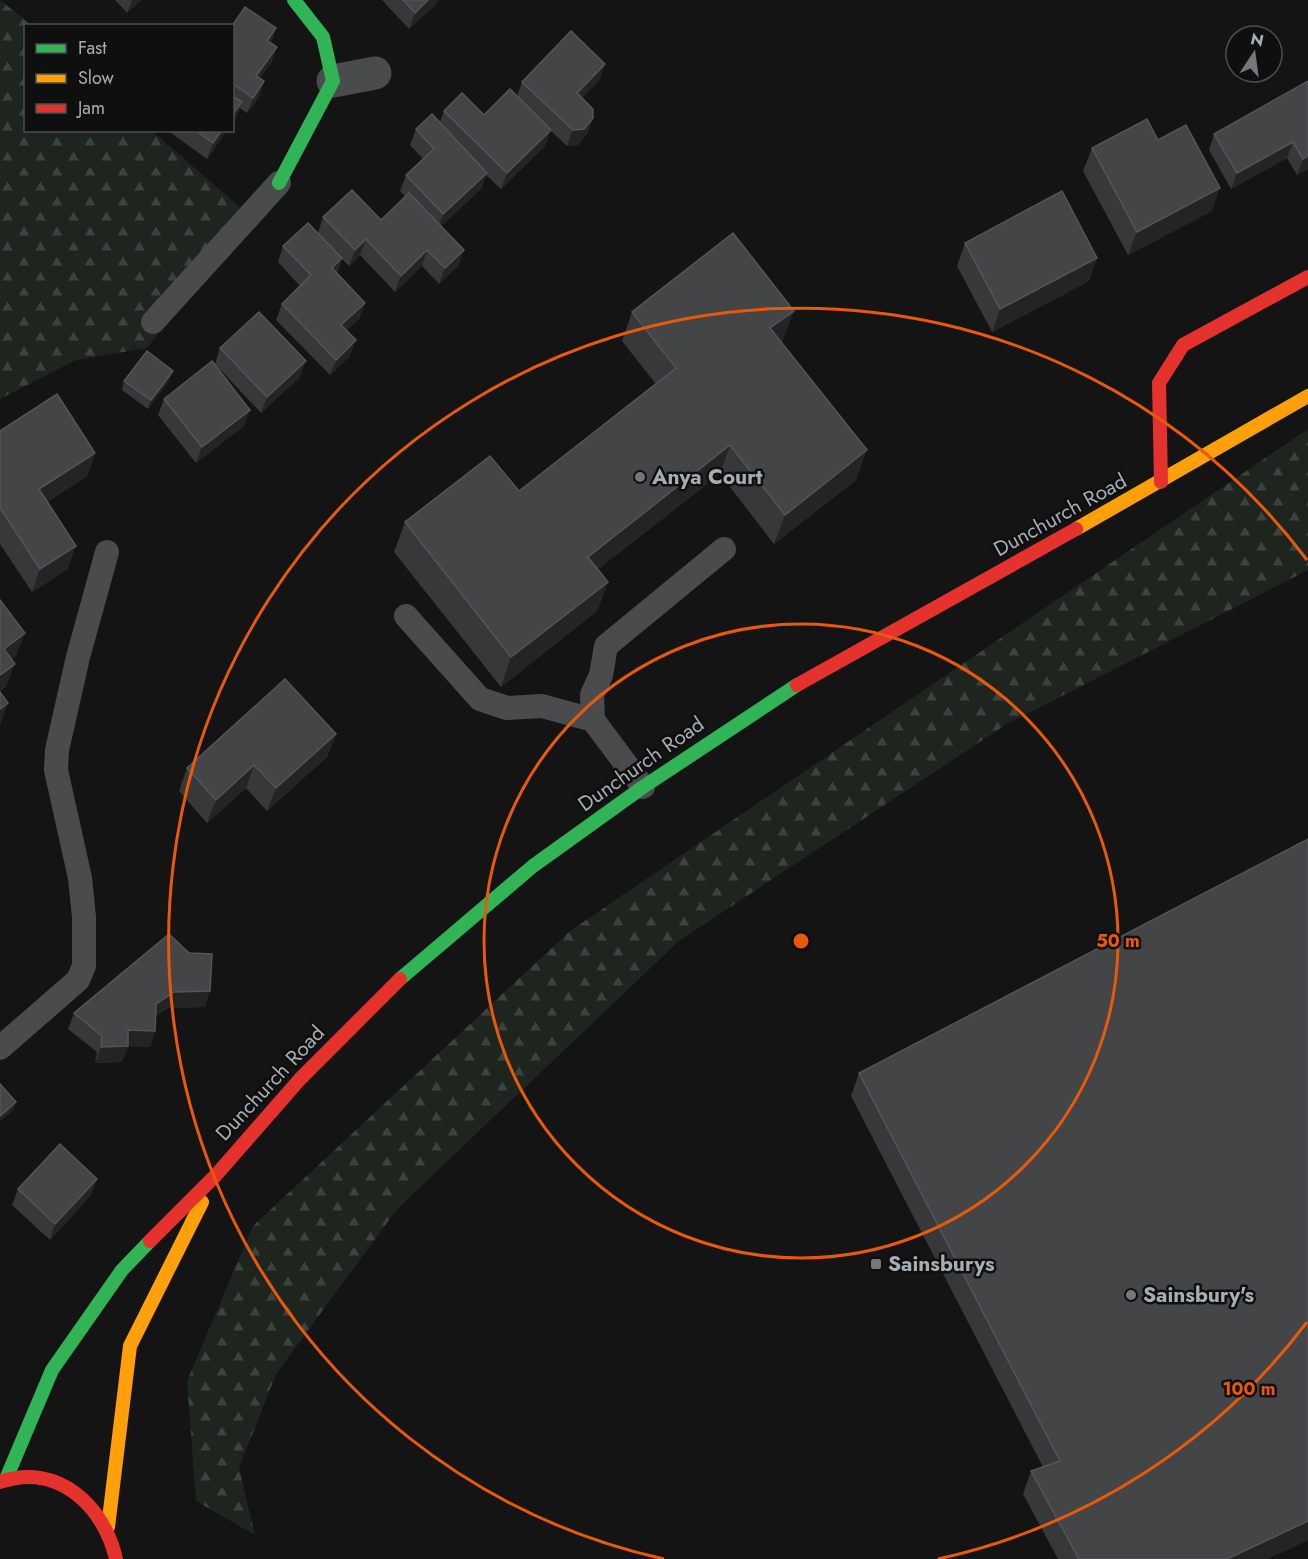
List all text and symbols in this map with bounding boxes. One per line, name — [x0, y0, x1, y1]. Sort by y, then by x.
legend — [24, 24, 234, 132]
north arrow — [1224, 24, 1284, 84]
text: N — [1248, 27, 1266, 53]
text: Fast — [78, 35, 107, 61]
text: Slow — [78, 65, 115, 91]
text: Jam — [76, 95, 105, 121]
place label: Anya Court — [651, 462, 763, 492]
street label: Dunchurch Road — [988, 466, 1132, 564]
marker: Anya Court — [633, 470, 647, 484]
street label: Dunchurch Road — [572, 709, 710, 819]
text: 50 m — [1096, 928, 1140, 954]
centre of rings — [791, 931, 811, 951]
street label: Dunchurch Road — [209, 1019, 331, 1147]
place label: Sainsburys — [888, 1249, 995, 1279]
marker: Sainsburys — [869, 1257, 883, 1271]
place label: Sainsbury's — [1143, 1280, 1254, 1310]
marker: Sainsbury's — [1124, 1288, 1138, 1302]
text: 100 m — [1222, 1376, 1276, 1402]

